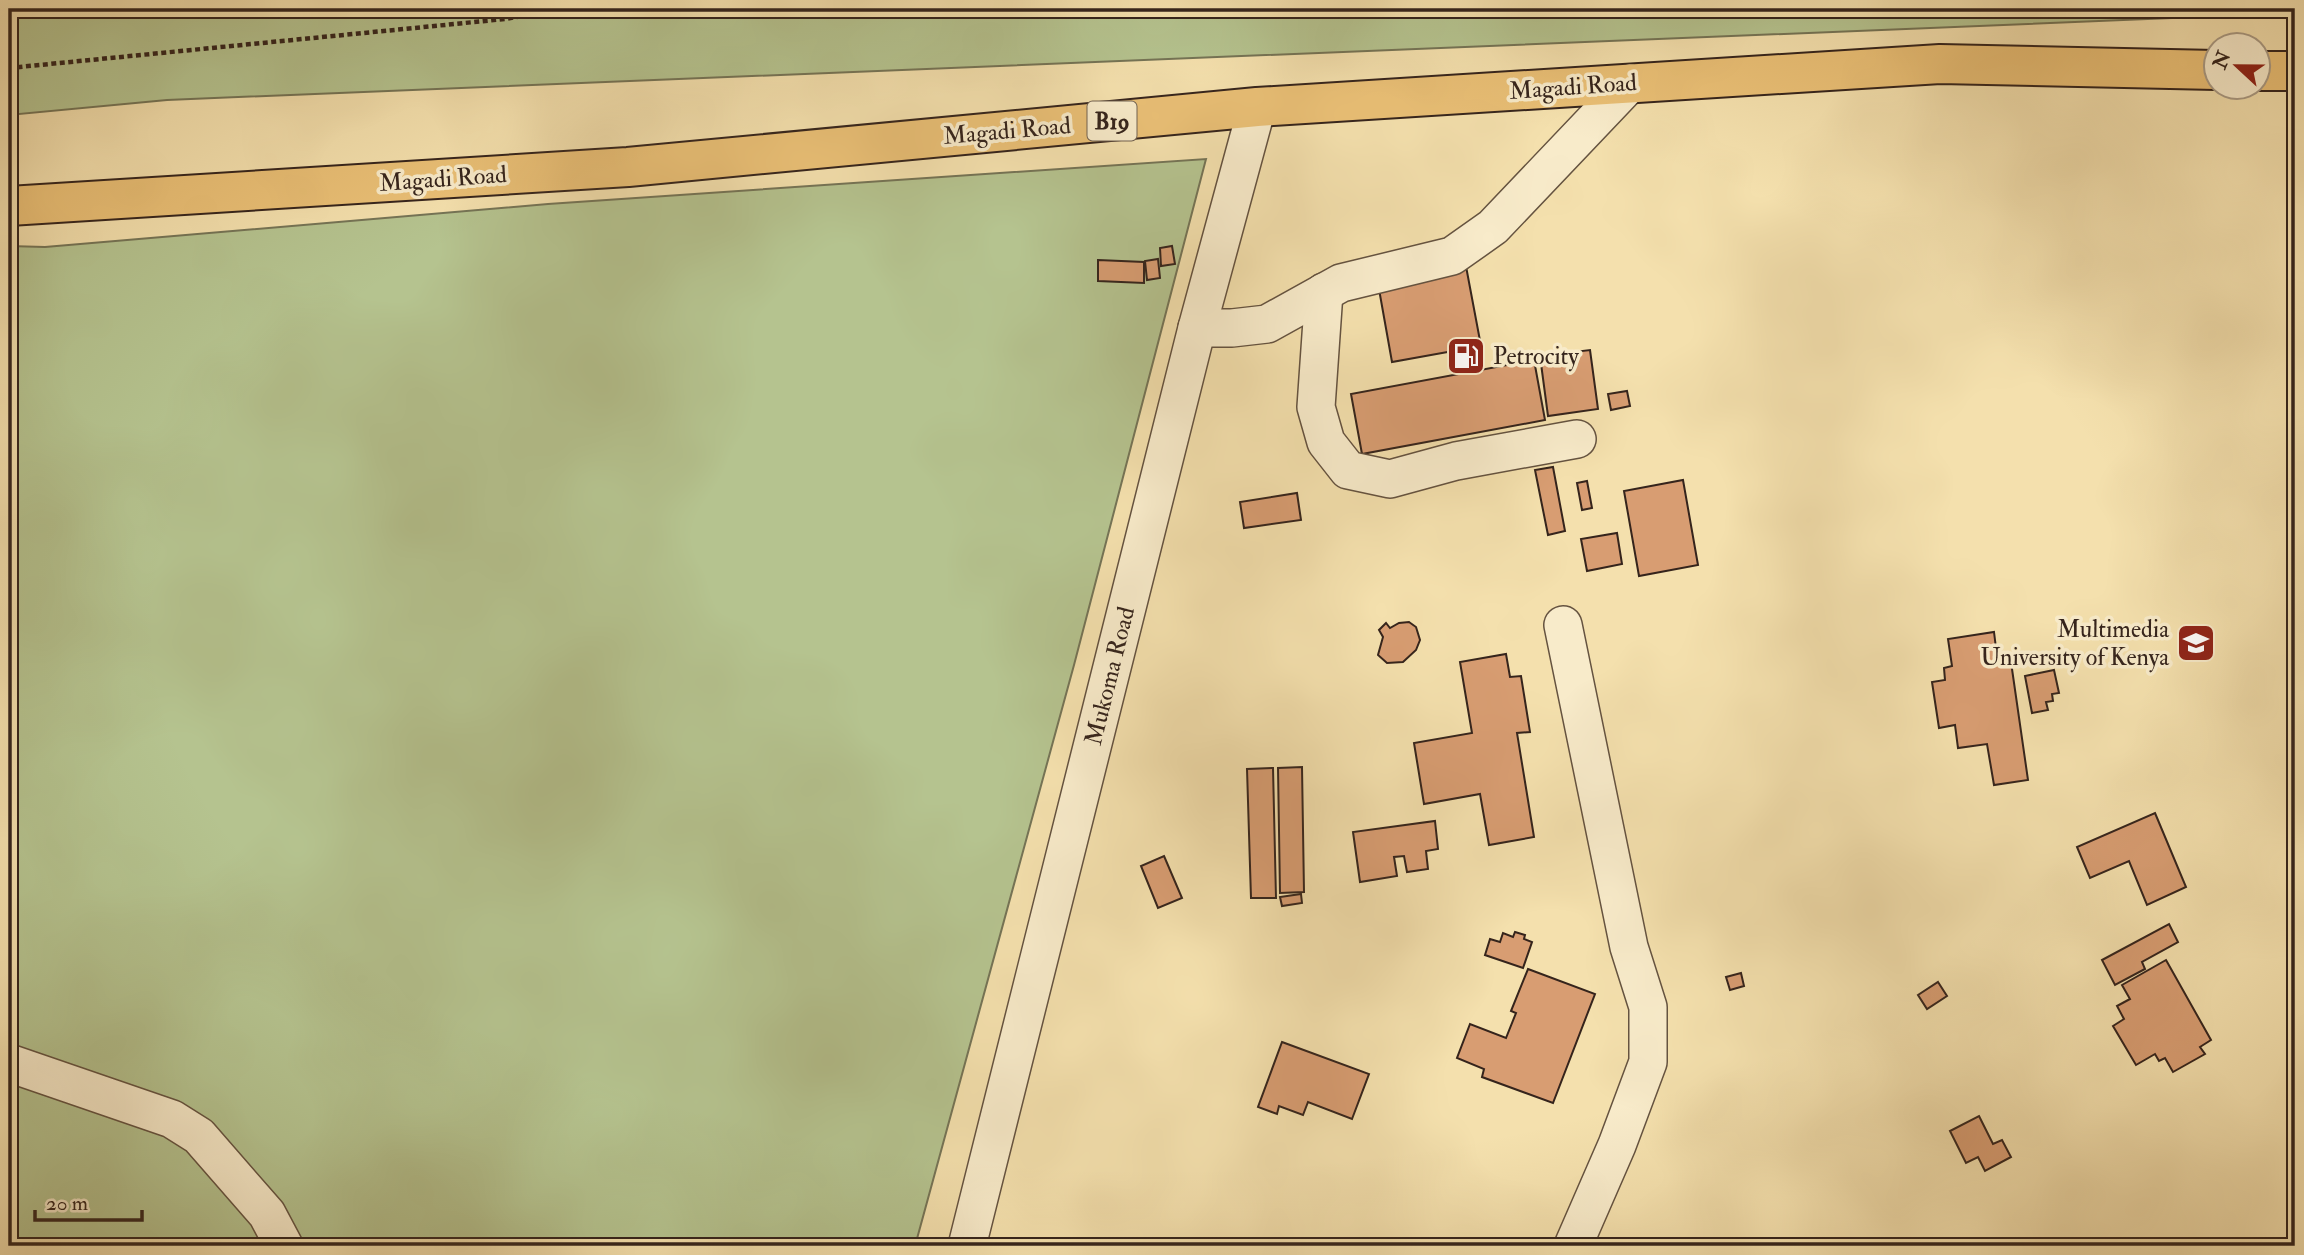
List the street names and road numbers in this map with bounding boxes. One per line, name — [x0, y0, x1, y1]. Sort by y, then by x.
street label: Magadi Road — [1508, 67, 1638, 107]
road number: B19 — [1088, 102, 1136, 140]
street label: Magadi Road — [942, 110, 1072, 152]
street label: Magadi Road — [378, 159, 508, 199]
street label: Mukoma Road — [1078, 603, 1142, 748]

